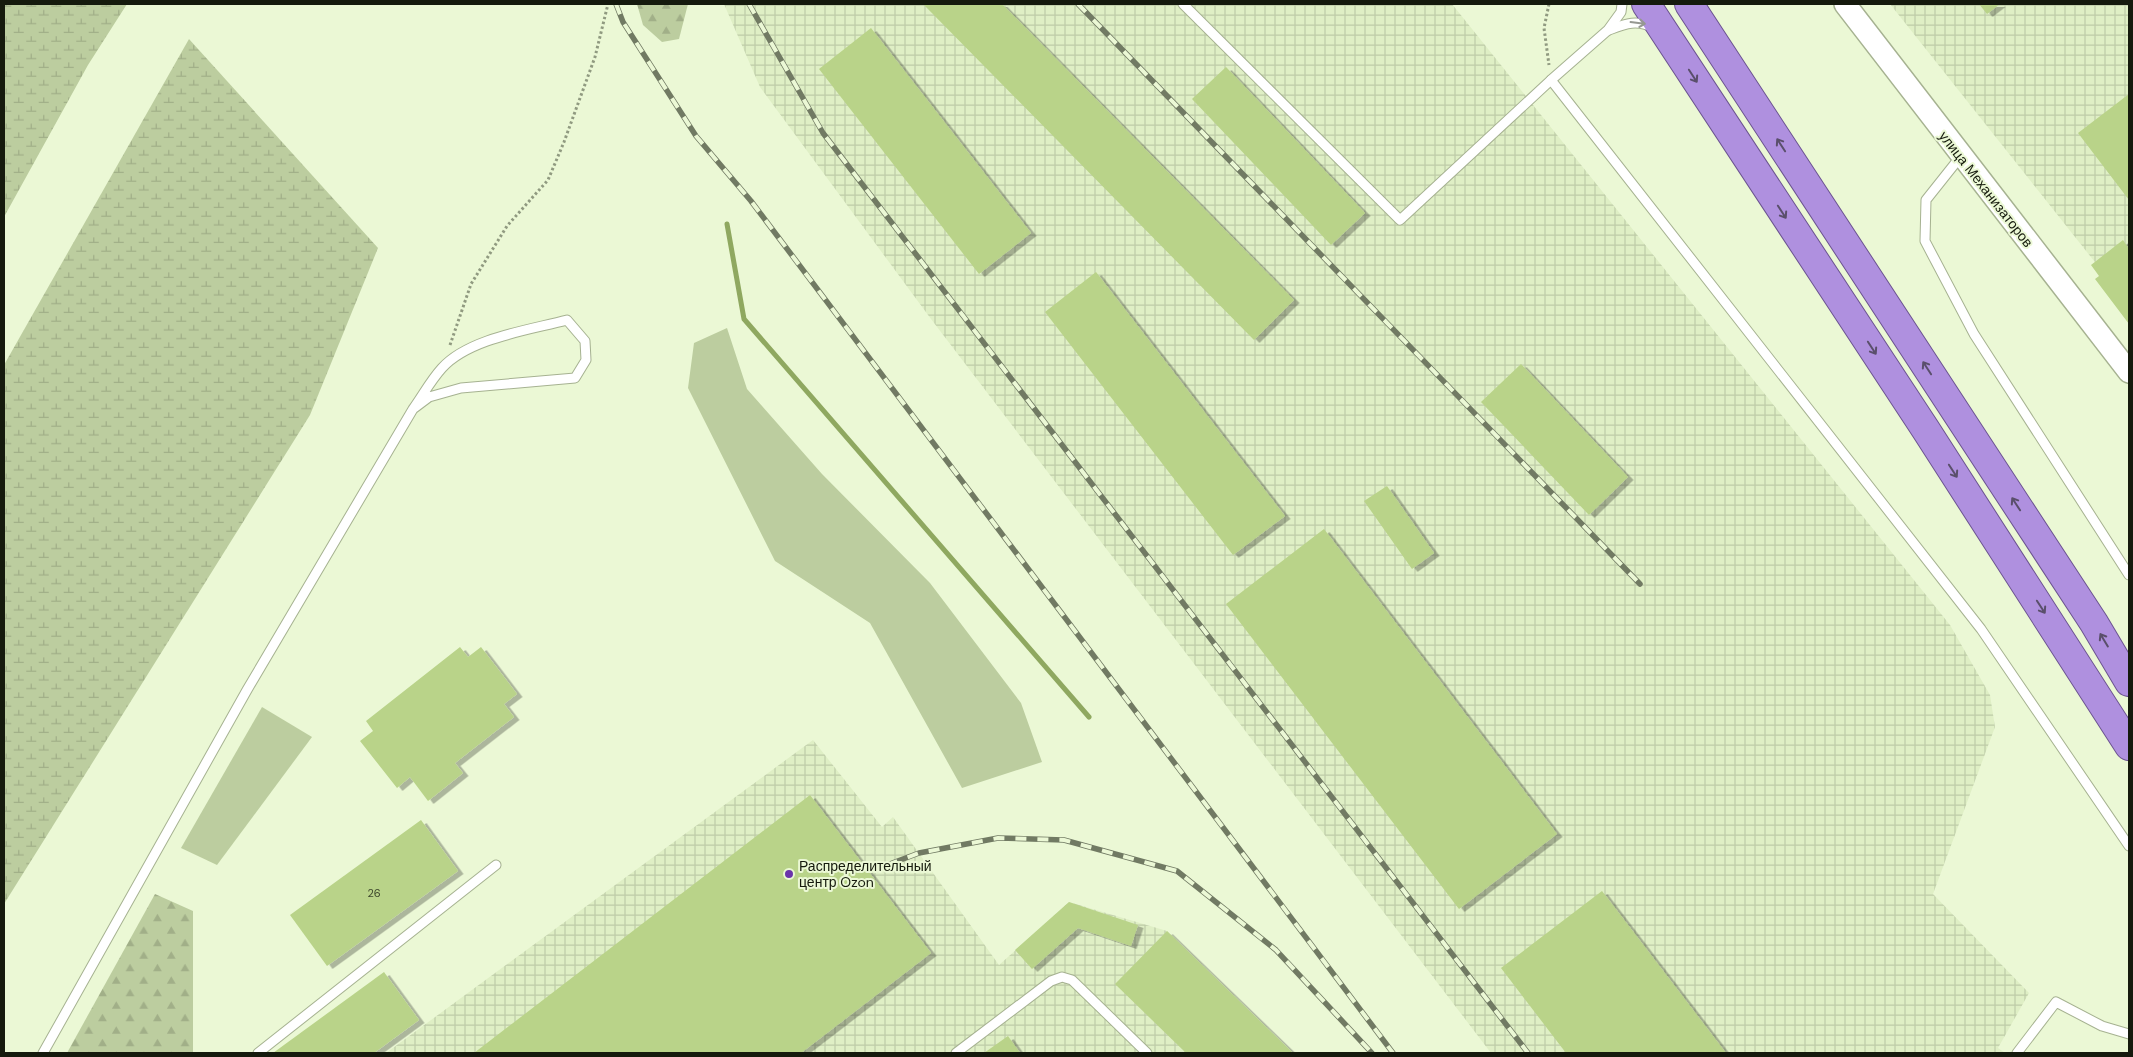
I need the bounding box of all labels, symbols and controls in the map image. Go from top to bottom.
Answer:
one-way arrow [1630,18,1646,28]
one-way arrow [1688,69,1698,83]
street label: улица Механизаторов [1935,127,2037,251]
one-way arrow [1776,139,1786,153]
one-way arrow [1777,205,1788,219]
one-way arrow [1867,340,1877,354]
one-way arrow [1921,361,1931,375]
one-way arrow [1948,464,1958,478]
one-way arrow [2010,497,2020,511]
one-way arrow [2036,600,2046,614]
one-way arrow [2098,633,2108,647]
place label: Распределительный центр Ozon [799,857,932,891]
marker: Распределительный центр Ozon [783,868,795,880]
house number: 26 [367,886,381,900]

